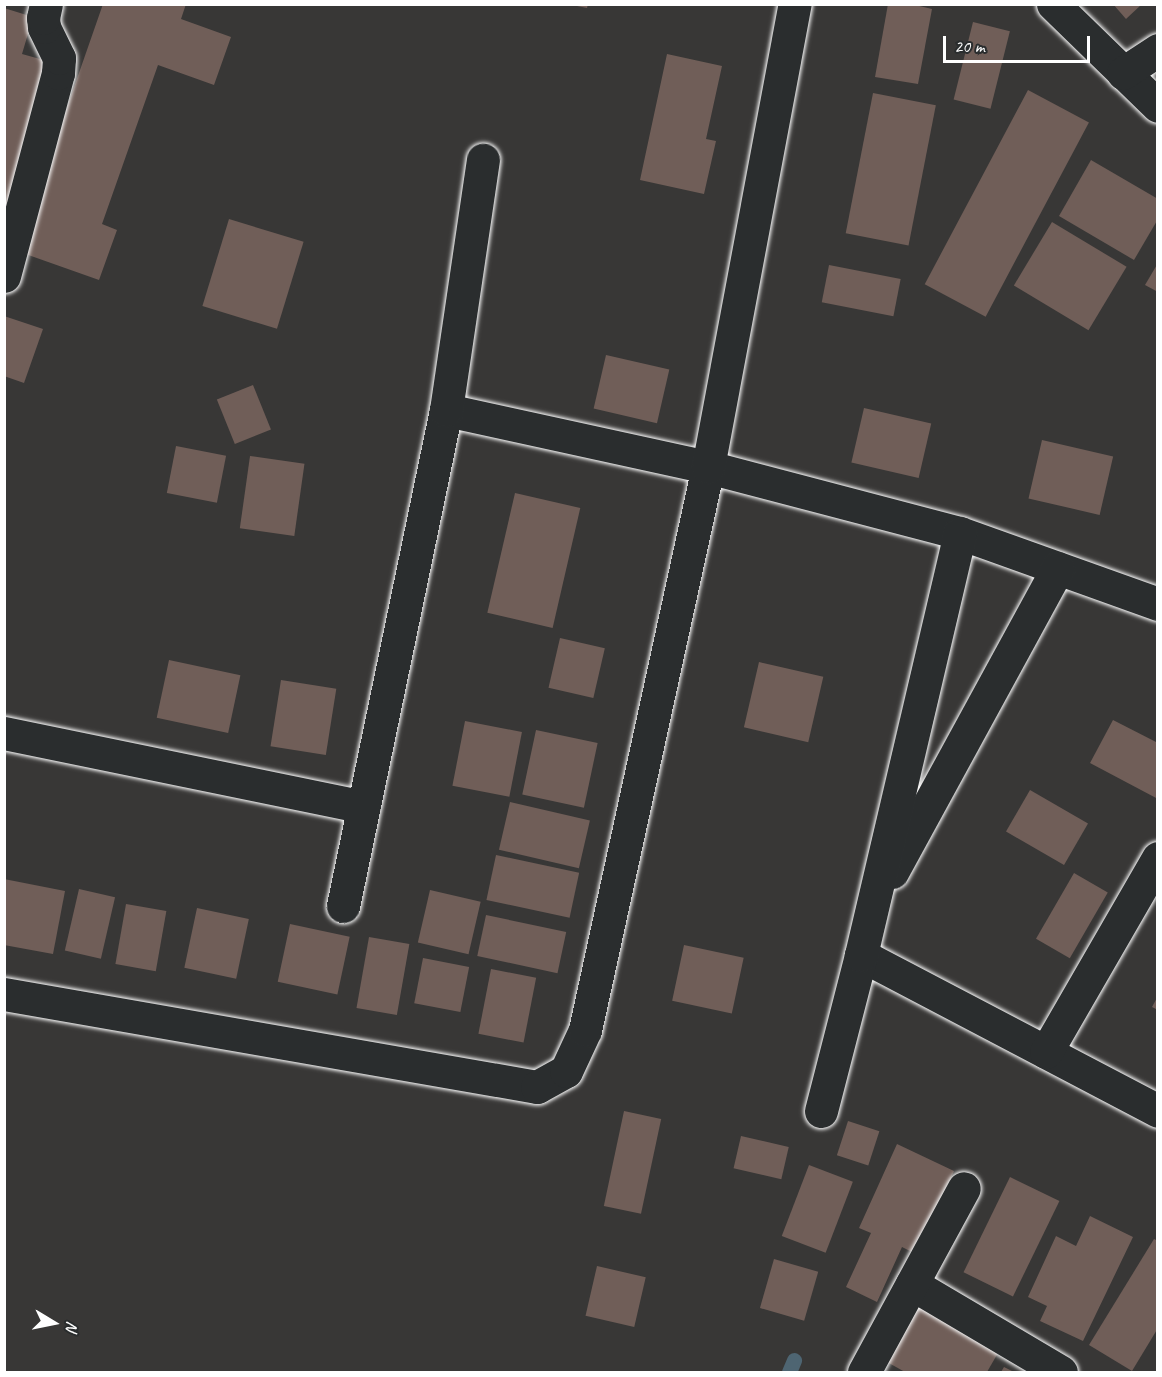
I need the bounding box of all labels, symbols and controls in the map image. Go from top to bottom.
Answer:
scale bar [946,24,1093,62]
text: 20 m [954,35,985,57]
north arrow [24,1293,84,1353]
text: N [61,1320,82,1333]

